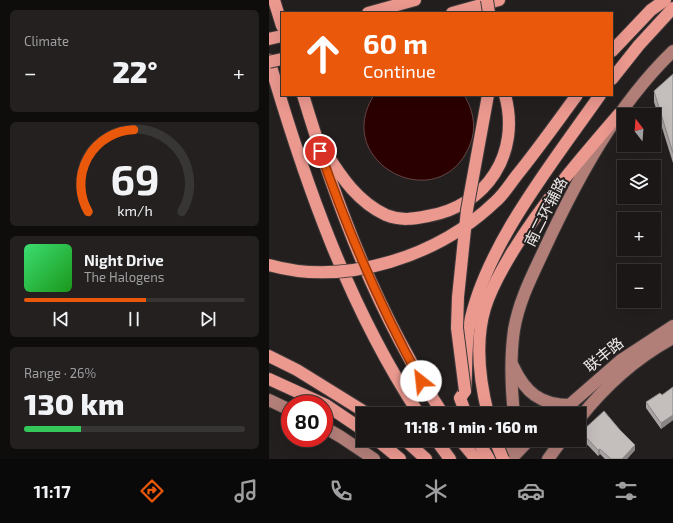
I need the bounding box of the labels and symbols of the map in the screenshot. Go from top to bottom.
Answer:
north arrow [617,108,661,152]
pin [303,134,337,168]
street label: 南二环辅路 [520,174,570,249]
street label: 联丰路 [580,333,627,375]
position arrow [400,360,442,402]
speed limit sign: 80 [281,395,333,447]

